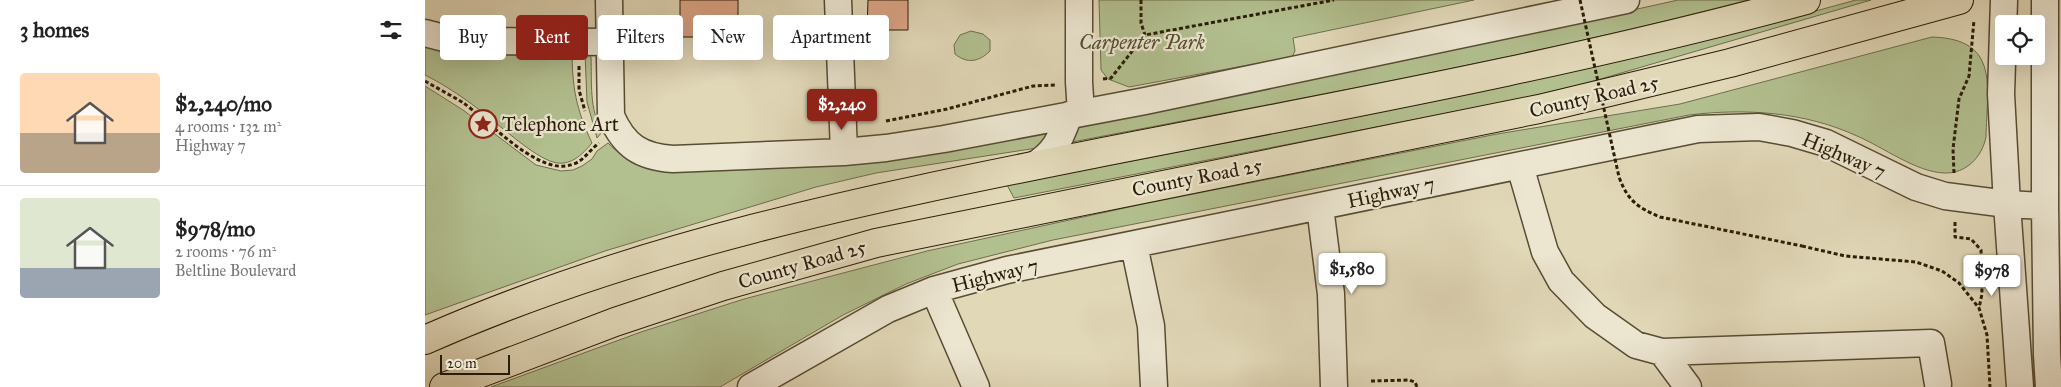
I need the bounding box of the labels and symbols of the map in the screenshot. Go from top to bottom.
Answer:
park label: Carpenter Park [1079,30,1205,55]
street label: County Road 25 [1527,69,1661,123]
pin: $2,240 [801,88,883,131]
place icon: Telephone Art [468,109,498,139]
place label: Telephone Art [502,112,619,136]
street label: Highway 7 [1798,127,1889,184]
street label: County Road 25 [1130,153,1264,201]
street label: Highway 7 [1345,171,1437,214]
street label: County Road 25 [735,234,869,294]
pin: $1,580 [1311,252,1393,295]
street label: Highway 7 [949,253,1041,298]
pin: $978 [1962,254,2022,297]
scale bar [440,352,510,375]

